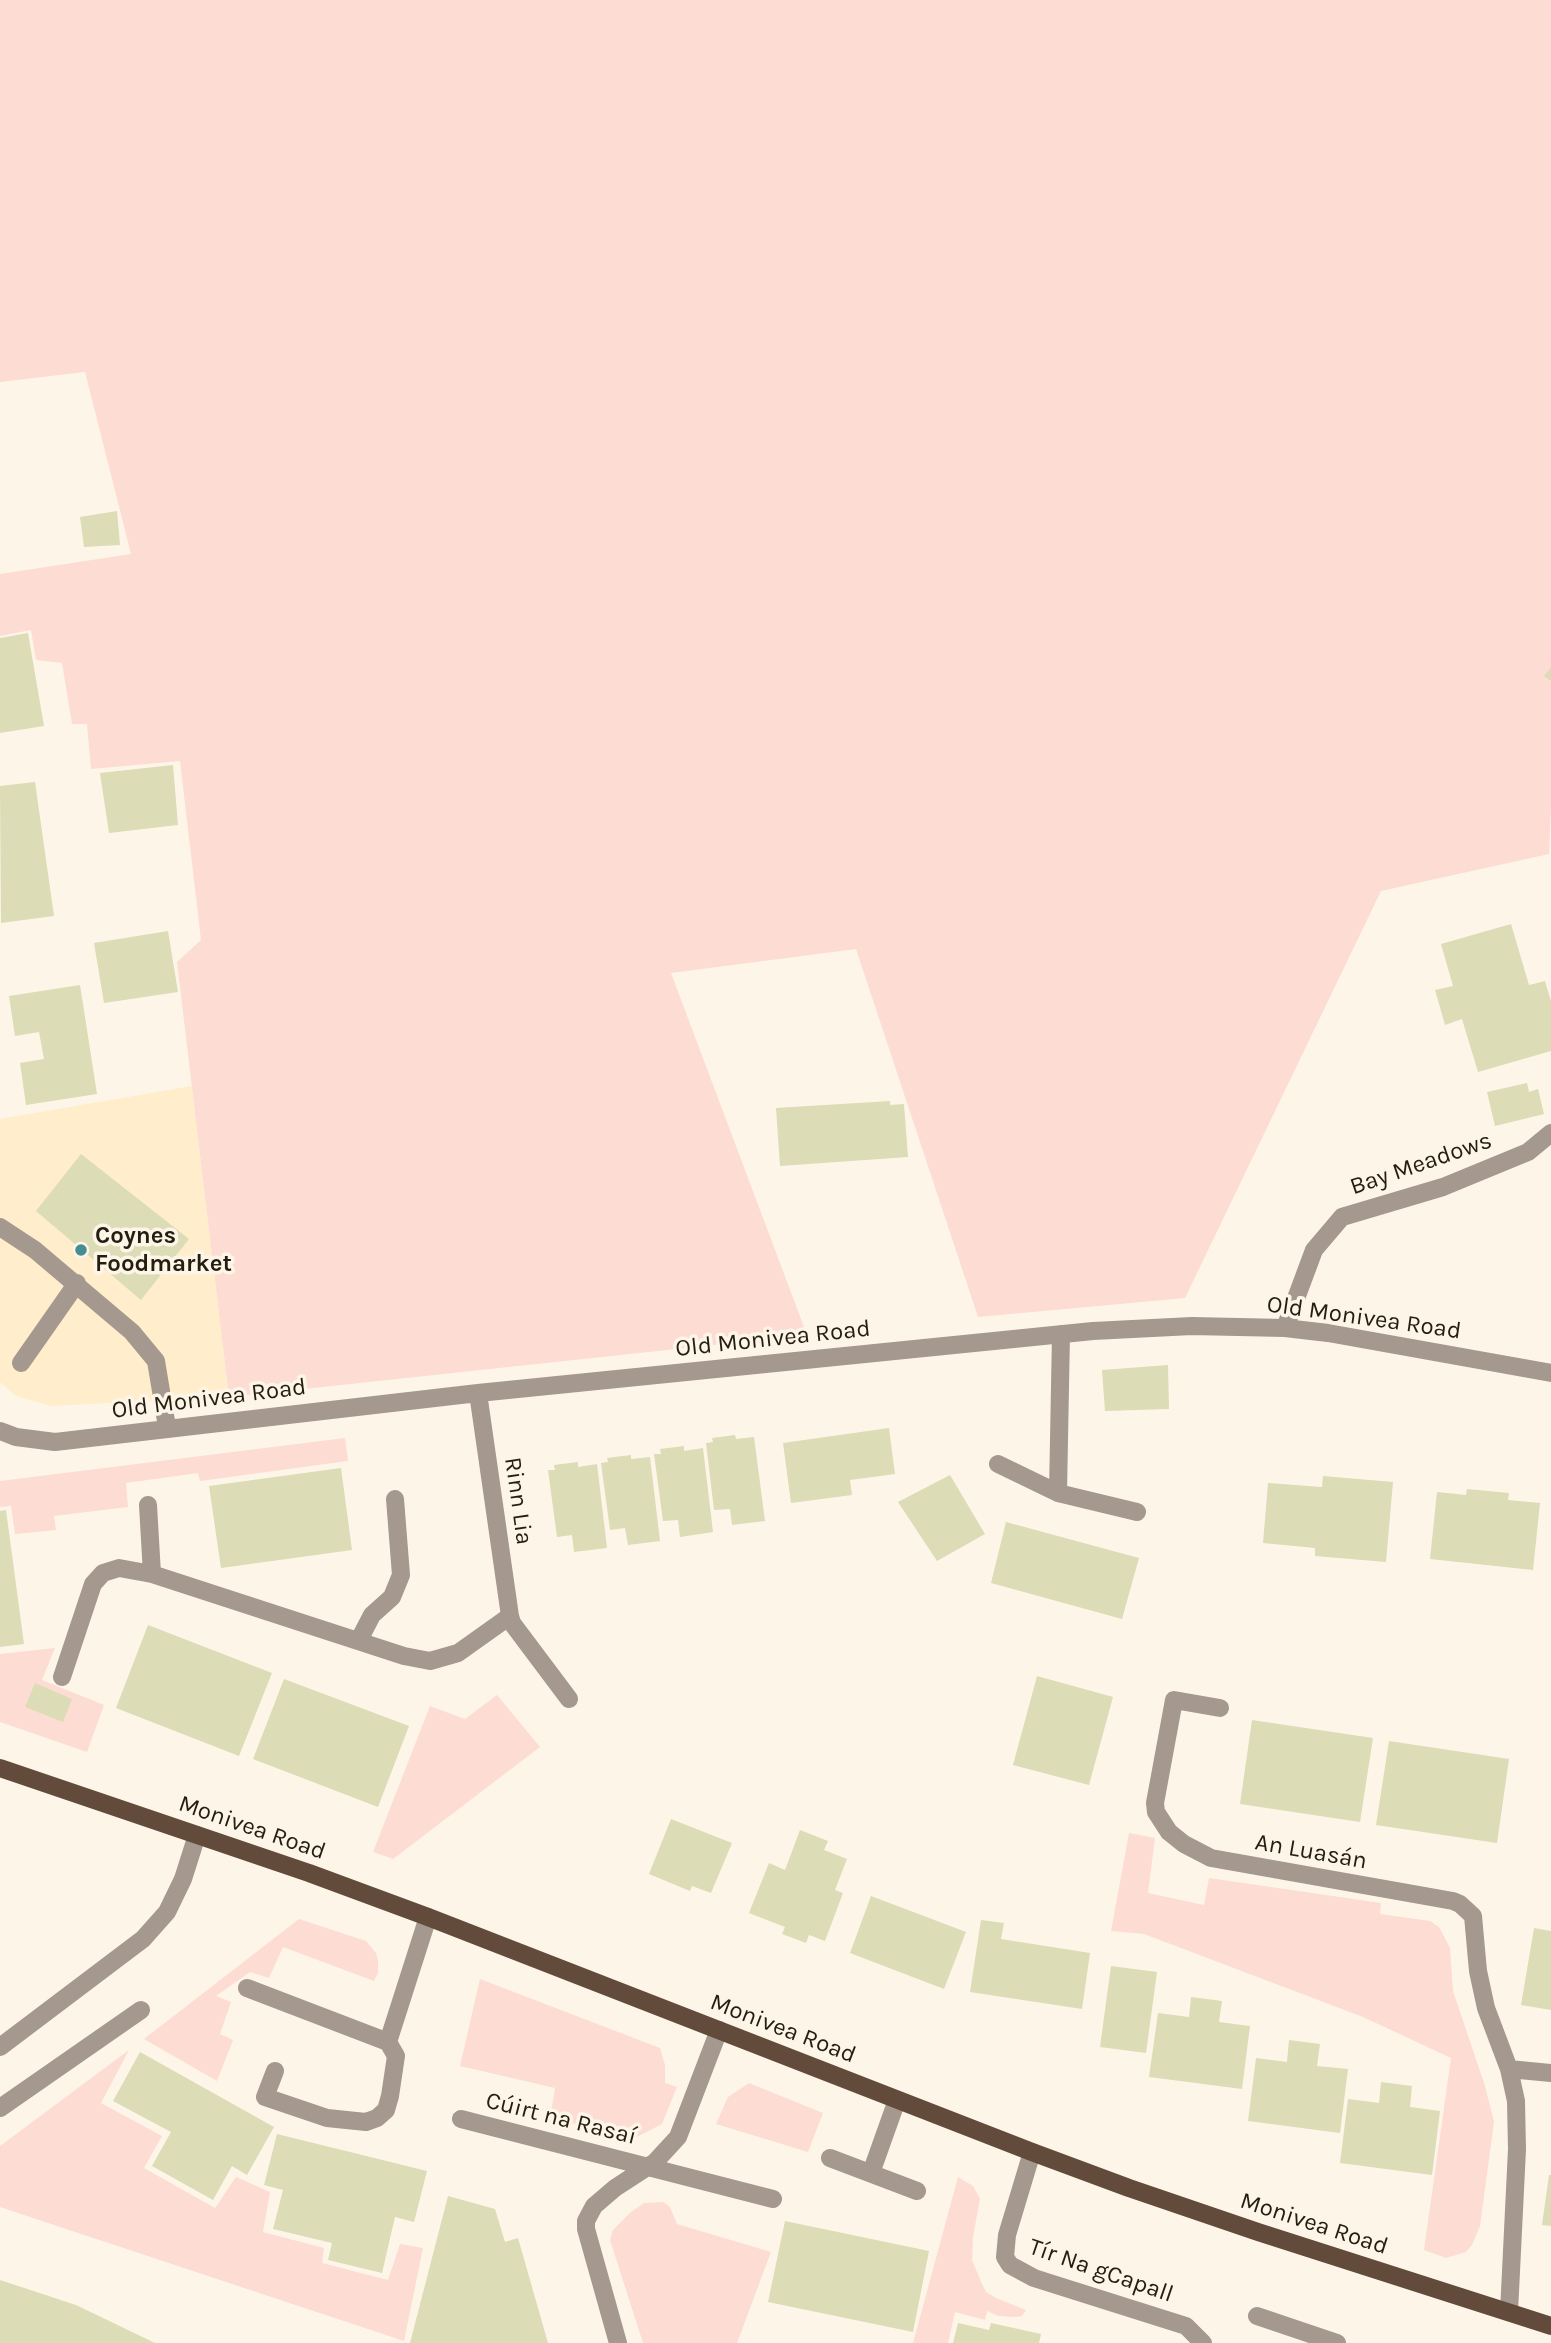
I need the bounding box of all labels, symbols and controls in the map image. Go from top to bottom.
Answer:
street label: Bay Meadows [1346,1126,1496,1202]
place label: Coynes Foodmarket [95,1222,232,1278]
marker: Coynes Foodmarket [73,1242,89,1258]
street label: Old Monivea Road [1265,1290,1463,1346]
street label: Old Monivea Road [674,1314,872,1364]
street label: Old Monivea Road [110,1373,308,1425]
street label: Rinn Lia [498,1455,538,1547]
street label: Monivea Road [175,1789,329,1867]
street label: An Luasán [1253,1828,1369,1876]
street label: Monivea Road [706,1988,860,2070]
street label: Cúirt na Rasaí [483,2086,639,2152]
street label: Monivea Road [1236,2187,1392,2261]
street label: Tír Na gCapall [1025,2233,1177,2309]

